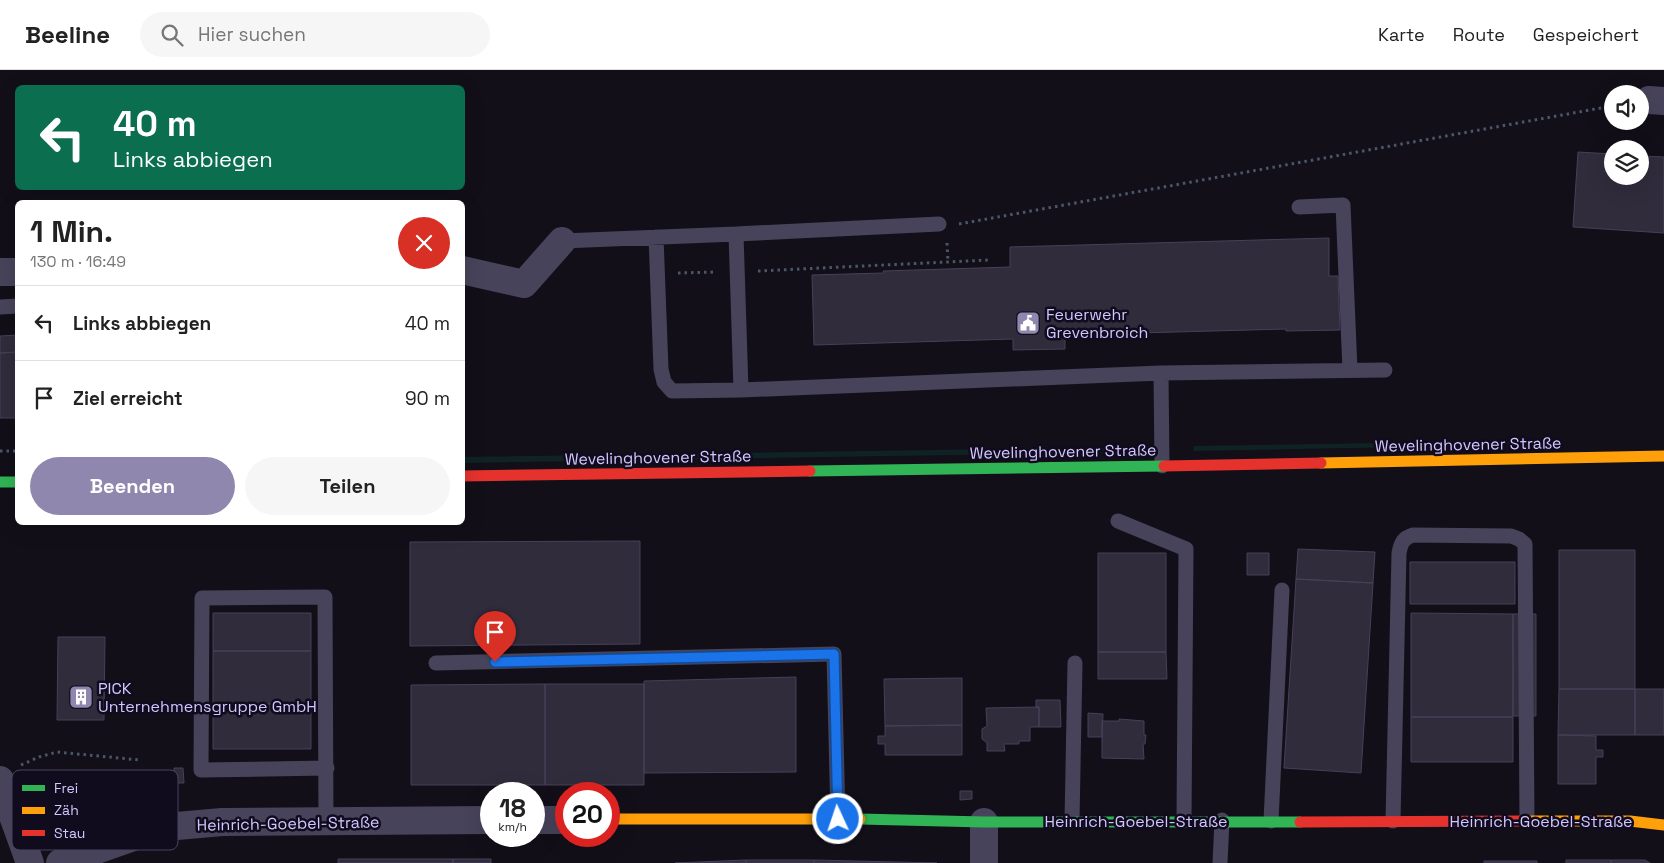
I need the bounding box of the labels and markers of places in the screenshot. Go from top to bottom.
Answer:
place label: Feuerwehr Grevenbroich [1046,304,1148,343]
public building icon: Feuerwehr Grevenbroich [1015,310,1041,336]
pin [474,611,516,662]
place label: PICK Unternehmensgruppe GmbH [98,678,317,717]
building icon: PICK Unternehmensgruppe GmbH [68,684,94,710]

